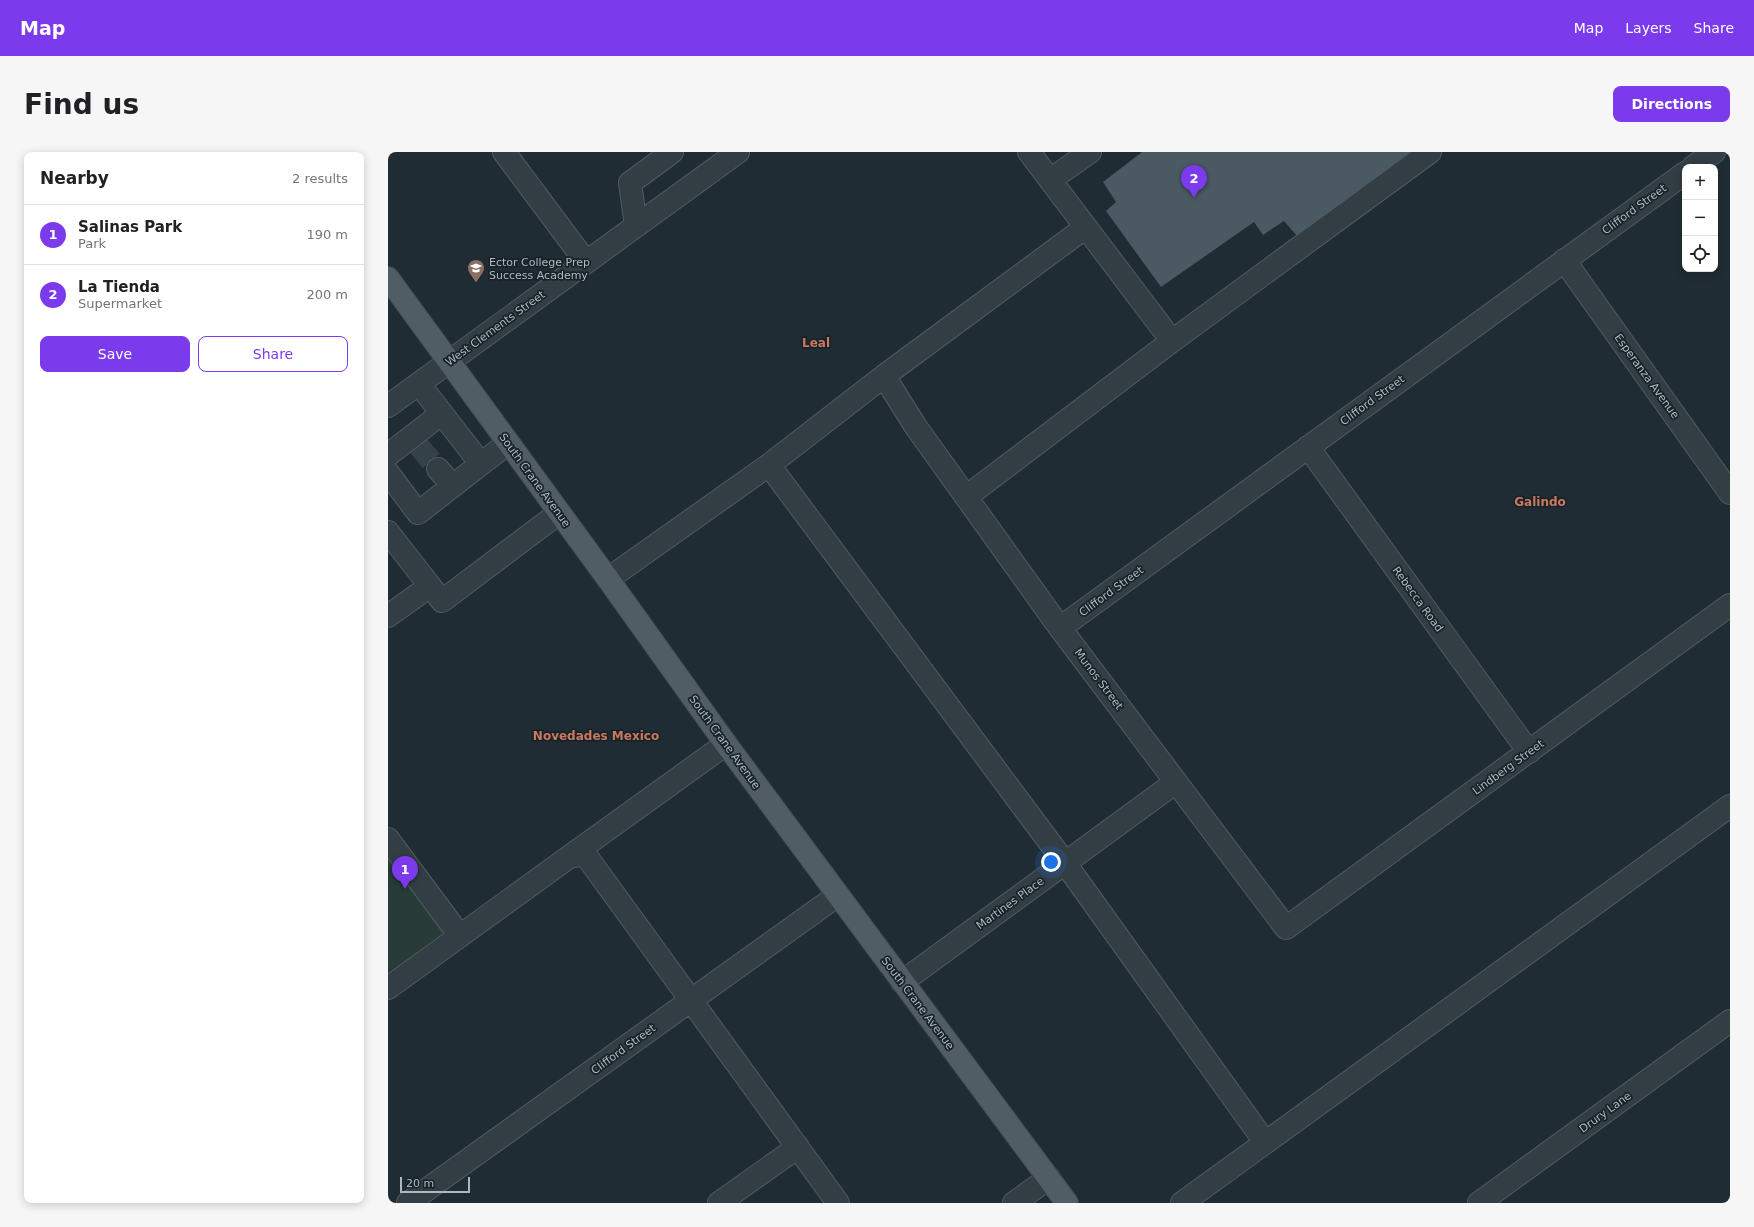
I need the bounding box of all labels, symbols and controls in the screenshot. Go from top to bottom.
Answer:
text: Map [20,17,65,39]
text: Map [1574,20,1603,36]
text: Layers [1625,20,1672,36]
text: Share [1694,20,1734,36]
button: Directions [1613,86,1730,122]
text: Find us [24,88,139,121]
map controls [1682,164,1718,272]
button: + [1682,164,1718,200]
pin: 2 [1181,165,1207,198]
text: Nearby [40,168,109,188]
text: 2 results [292,171,348,186]
street label: Clifford Street [1600,181,1670,237]
button: − [1682,200,1718,236]
text: Salinas Park [78,218,182,236]
text: 1 [48,227,58,242]
text: 190 m [306,227,348,242]
text: Park [78,236,106,251]
button: locate [1682,236,1718,272]
place label: Ector College Prep Success Academy [489,256,590,282]
school or university icon: Ector College Prep Success Academy [466,258,486,283]
text: La Tienda [78,278,160,296]
text: 2 [48,287,58,302]
text: 200 m [306,287,348,302]
street label: West Clements Street [443,288,548,369]
text: Supermarket [78,296,162,311]
street label: Esperanza Avenue [1611,331,1682,421]
button: Save [40,336,190,372]
button: Share [198,336,348,372]
district label: Leal [802,336,830,350]
street label: Clifford Street [1338,372,1408,428]
street label: South Crane Avenue [496,431,573,530]
district label: Galindo [1514,495,1566,509]
street label: Clifford Street [1077,563,1147,619]
street label: Rebecca Road [1390,564,1446,635]
street label: Munos Street [1071,646,1126,713]
street label: South Crane Avenue [686,693,763,792]
district label: Novedades Mexico [533,729,659,743]
street label: Lindberg Street [1470,737,1547,798]
your location [1041,852,1061,872]
pin: 1 [392,856,418,889]
street label: Martines Place [974,874,1047,932]
street label: South Crane Avenue [879,954,957,1052]
street label: Clifford Street [589,1021,659,1077]
street label: Drury Lane [1577,1089,1634,1136]
scale bar [400,1175,470,1194]
text: 20 m [406,1177,434,1190]

